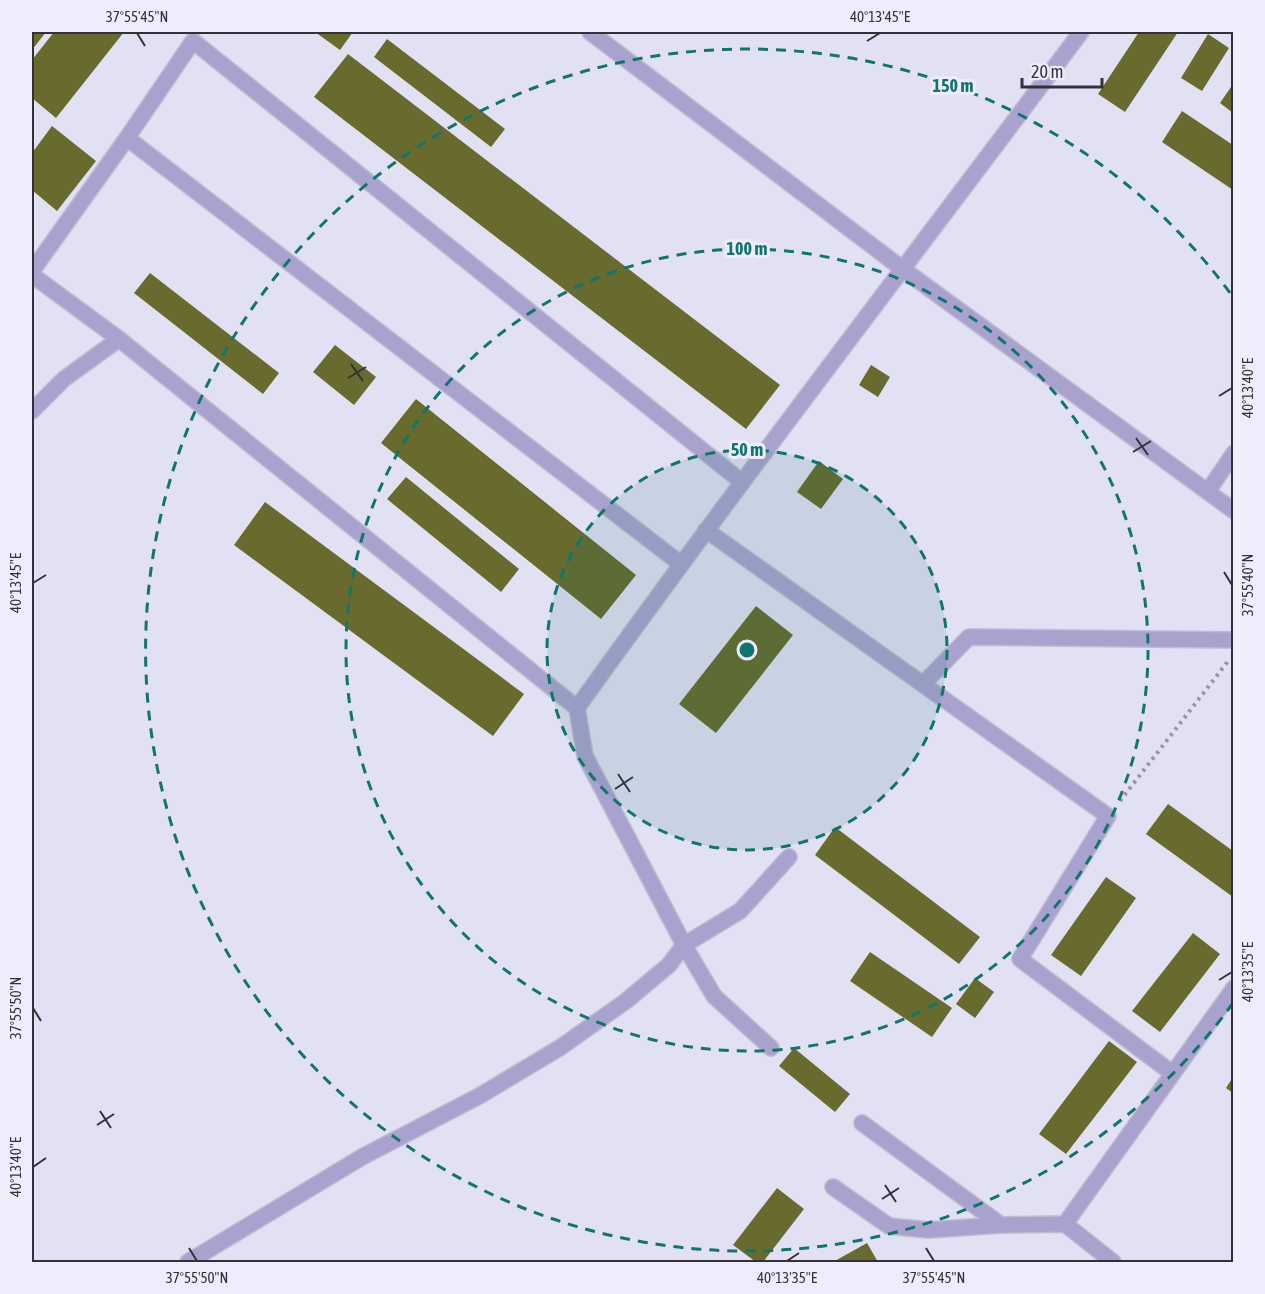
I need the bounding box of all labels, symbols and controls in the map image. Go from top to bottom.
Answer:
text: 37°55'45"N [106,8,168,25]
text: 40°13'45"E [850,8,911,25]
scale bar [1022,51,1102,89]
text: 20 m [1031,61,1063,82]
text: 150 m [933,75,973,96]
text: 100 m [727,238,767,259]
text: 40°13'40"E [1239,357,1256,418]
text: 50 m [731,439,763,460]
text: 40°13'45"E [7,552,24,613]
text: 37°55'40"N [1239,554,1256,616]
centre of rings [737,640,757,660]
text: 40°13'35"E [1239,941,1256,1002]
text: 37°55'50"N [7,977,24,1039]
text: 40°13'40"E [7,1136,24,1197]
text: 37°55'50"N [166,1269,228,1286]
text: 40°13'35"E [757,1269,818,1286]
text: 37°55'45"N [903,1269,965,1286]

